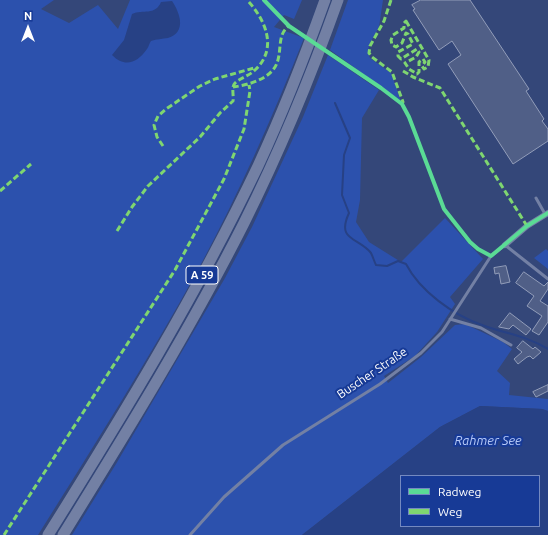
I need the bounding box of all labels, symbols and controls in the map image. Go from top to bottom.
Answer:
north arrow [8,8,48,48]
text: N [24,10,32,22]
road number: A 59 [186,266,218,284]
street label: Buscher Straße [334,344,410,402]
water label: Rahmer See [454,433,522,449]
legend [400,475,540,527]
text: Radweg [438,485,481,498]
text: Weg [438,505,462,518]

